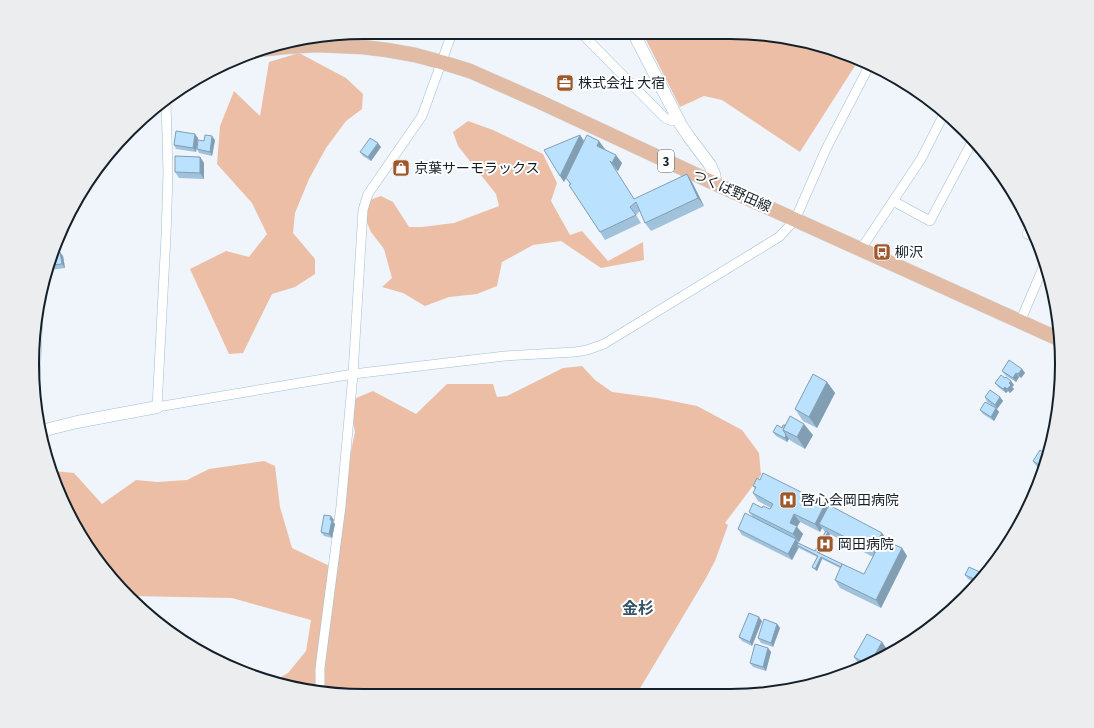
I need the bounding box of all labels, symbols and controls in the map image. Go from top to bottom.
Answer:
office icon: 株式会社 大宿 [555,73,575,93]
place label: 株式会社 大宿 [578,75,665,92]
road number: 3 [658,150,674,172]
shop icon: 京葉サーモラックス [391,158,411,178]
place label: 京葉サーモラックス [414,160,540,177]
street label: つくば野田線 [690,166,774,216]
bus stop icon: 柳沢 [872,242,892,262]
place label: 柳沢 [895,244,923,261]
hospital icon: 啓心会岡田病院 [778,490,798,510]
place label: 啓心会岡田病院 [801,492,899,509]
hospital icon: 岡田病院 [815,534,835,554]
place label: 岡田病院 [838,536,894,553]
district label: 金杉 [622,599,654,618]

